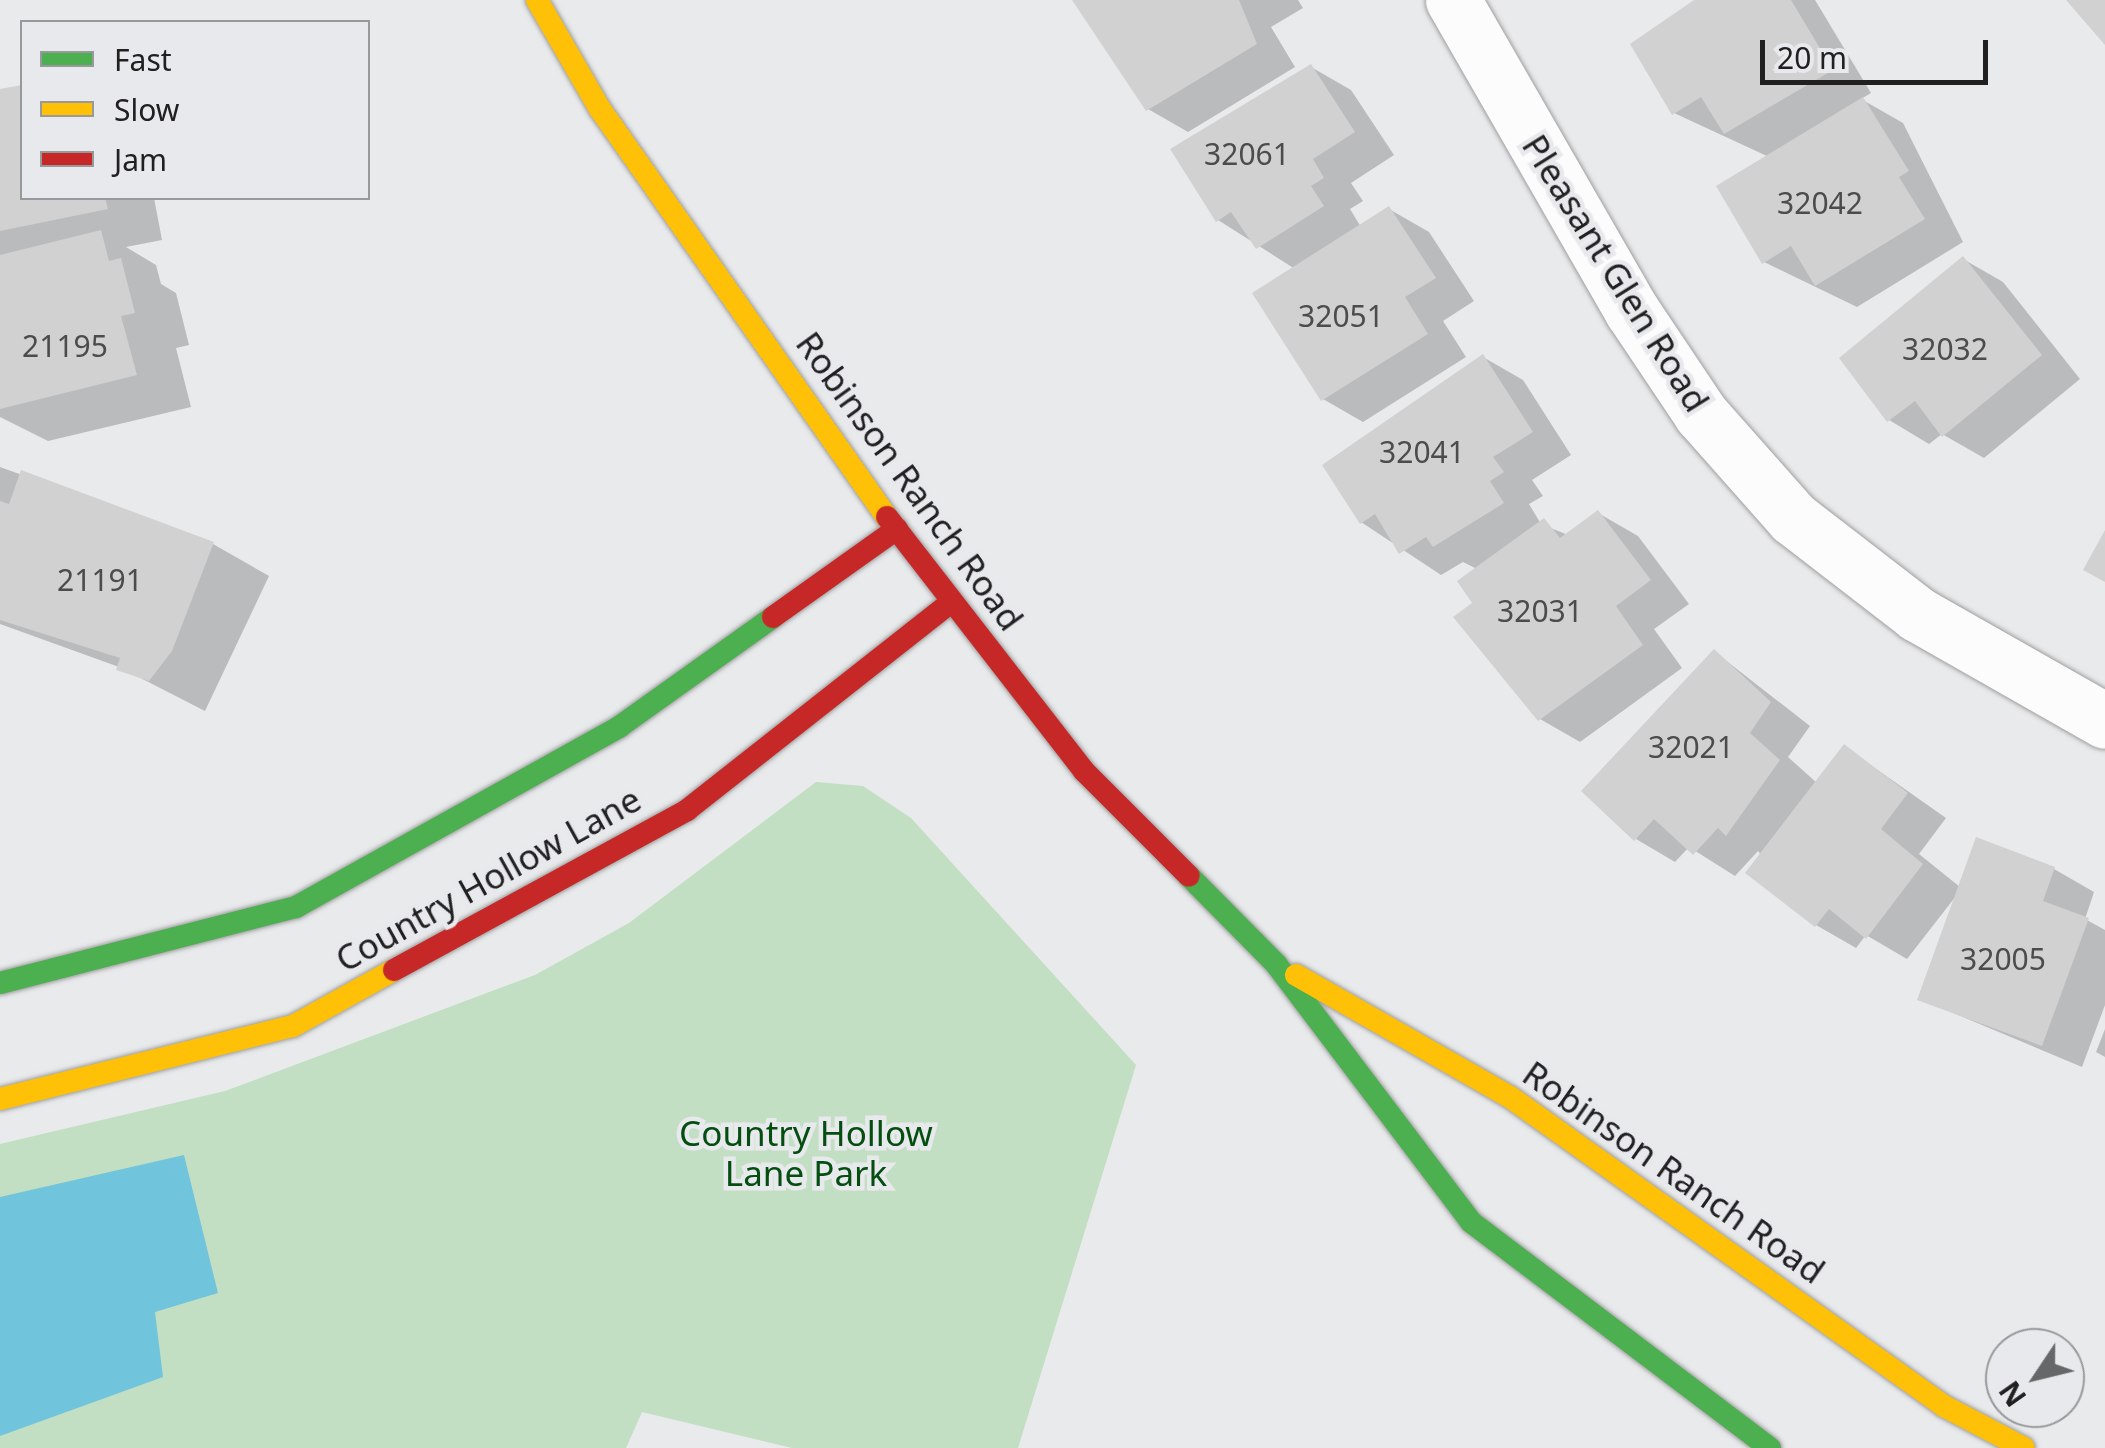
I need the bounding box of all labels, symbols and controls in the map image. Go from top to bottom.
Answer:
legend [20,20,370,200]
scale bar [1765,20,1992,82]
text: 20 m [1777,37,1847,78]
text: Fast [114,39,172,80]
text: Slow [114,89,179,130]
street label: Pleasant Glen Road [1514,127,1718,419]
house number: 32061 [1204,136,1290,172]
text: Jam [114,139,167,180]
house number: 32042 [1777,185,1863,221]
house number: 32051 [1298,298,1384,334]
street label: Robinson Ranch Road [788,324,1032,638]
house number: 21195 [22,328,108,364]
house number: 32032 [1902,331,1988,367]
house number: 32041 [1379,434,1465,470]
house number: 21191 [57,562,143,598]
house number: 32031 [1497,593,1583,629]
house number: 32021 [1648,729,1734,765]
street label: Country Hollow Lane [328,778,648,980]
house number: 32005 [1960,941,2046,977]
street label: Robinson Ranch Road [1515,1052,1833,1292]
park label: Country Hollow Lane Park [679,1112,933,1194]
north arrow [1985,1328,2085,1428]
text: N [1990,1374,2034,1414]

